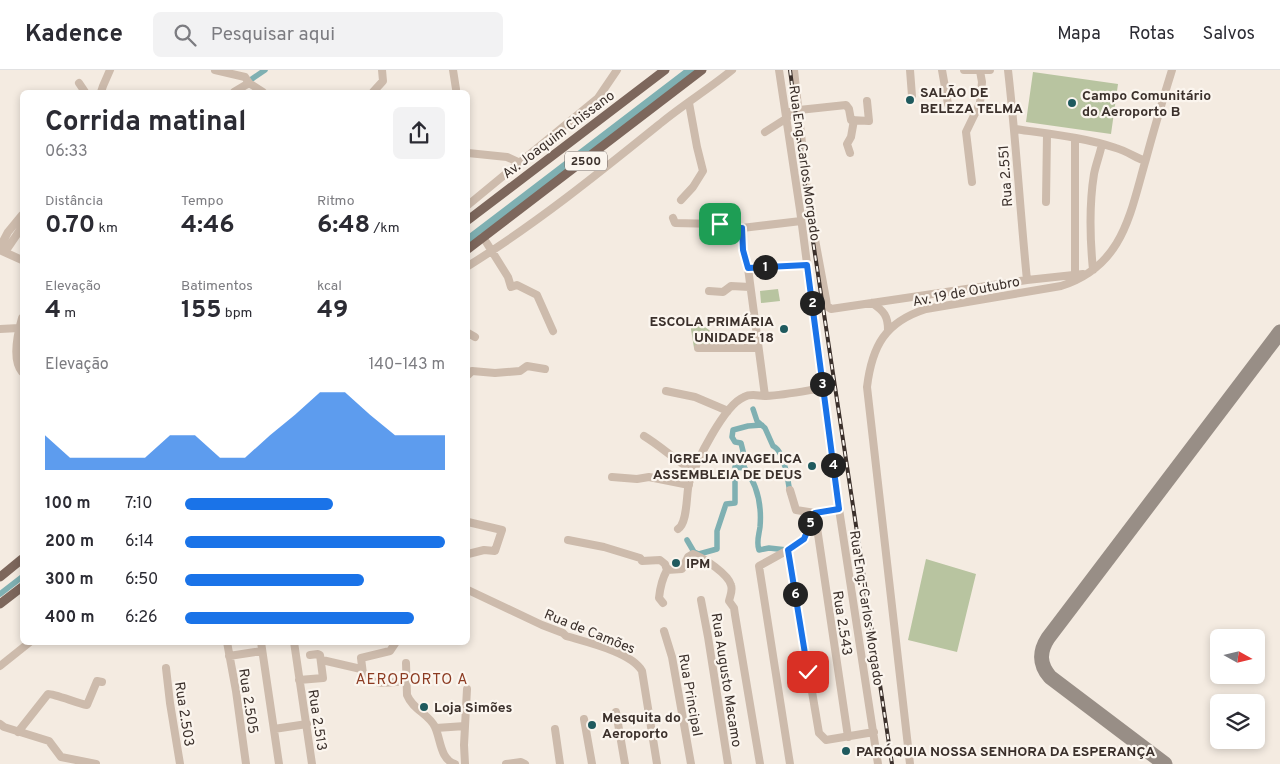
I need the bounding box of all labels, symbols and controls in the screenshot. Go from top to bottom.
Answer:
search box [153,12,503,57]
text: Kadence [25,20,123,50]
icon: search [171,21,199,49]
text: Pesquisar aqui [211,23,335,47]
text: Mapa [1057,23,1101,46]
text: Rotas [1129,23,1175,46]
text: Salvos [1203,23,1255,46]
street label: Rua Eng. Carlos Morgado [784,84,823,242]
place label: SALÃO DE BELEZA TELMA [920,84,1023,118]
street label: Av. Joaquim Chissano [499,87,619,183]
place label: Campo Comunitário do Aeroporto B [1082,88,1211,121]
marker: SALÃO DE BELEZA TELMA [904,94,916,106]
marker: Campo Comunitário do Aeroporto B [1066,97,1078,109]
text: Corrida matinal [45,105,246,141]
button: share [393,107,445,159]
text: 06:33 [45,142,88,162]
street label: Rua 2.551 [996,144,1017,207]
road number: 2500 [565,152,607,170]
text: Distância [45,193,103,210]
text: Tempo [181,193,224,210]
text: Ritmo [317,193,354,210]
pin [699,203,741,245]
text: 0.70 [45,210,95,242]
text: 4:46 [181,210,235,242]
text: 6:48 [317,210,370,242]
icon: arrive [706,210,734,238]
text: km [95,220,118,237]
text: /km [370,220,400,237]
pin: 1 [752,254,778,280]
text: 1 [763,259,768,276]
street label: Av. 19 de Outubro [911,274,1021,311]
text: Elevação [45,278,101,295]
text: Batimentos [181,278,253,295]
text: kcal [317,278,342,295]
pin: 2 [800,290,824,316]
text: 4 [45,295,61,327]
text: 155 [181,295,222,327]
text: 49 [317,295,348,327]
text: 2 [808,295,817,312]
text: m [61,305,76,322]
text: bpm [222,305,252,322]
place label: ESCOLA PRIMÁRIA UNIDADE 18 [649,313,774,347]
marker: ESCOLA PRIMÁRIA UNIDADE 18 [778,323,790,335]
text: Elevação [45,355,109,375]
text: 140–143 m [368,355,445,375]
pin: 3 [810,372,834,396]
text: 3 [818,376,827,393]
place label: IGREJA INVAGELICA ASSEMBLEIA DE DEUS [653,451,802,484]
pin: 4 [820,452,846,478]
text: 4 [829,457,838,474]
marker: IGREJA INVAGELICA ASSEMBLEIA DE DEUS [806,460,818,472]
text: 100 m [45,494,91,514]
text: 7:10 [125,494,153,514]
pin: 5 [798,510,822,536]
text: 5 [806,515,815,532]
street label: Rua Eng. Carlos Morgado [845,529,886,687]
text: 200 m [45,532,94,552]
text: 6:14 [125,532,154,552]
place label: IPM [686,556,710,573]
marker: IPM [670,557,682,569]
text: 300 m [45,570,93,590]
text: 6:50 [125,570,158,590]
pin: 6 [782,582,808,606]
text: 6 [791,586,800,603]
street label: Rua 2.543 [828,590,855,657]
street label: Rua de Camões [541,606,637,658]
text: 400 m [45,608,94,628]
text: 6:26 [125,608,158,628]
street label: Rua Augusto Macamo [707,612,745,749]
north arrow [1210,629,1265,684]
map controls [1210,629,1265,749]
pin [787,651,829,693]
street label: Rua Principal [674,653,705,738]
icon: check [794,658,822,686]
street label: Rua 2.505 [234,667,261,735]
district label: AEROPORTO A [356,671,468,690]
street label: Rua 2.503 [170,681,197,748]
street label: Rua 2.513 [303,688,330,752]
button: layers [1210,694,1265,749]
place label: Loja Simões [434,700,513,717]
marker: Loja Simões [418,701,430,713]
place label: Mesquita do Aeroporto [602,710,681,743]
marker: Mesquita do Aeroporto [586,719,598,731]
place label: PARÓQUIA NOSSA SENHORA DA ESPERANÇA [856,743,1155,761]
marker: PARÓQUIA NOSSA SENHORA DA ESPERANÇA [840,745,852,757]

